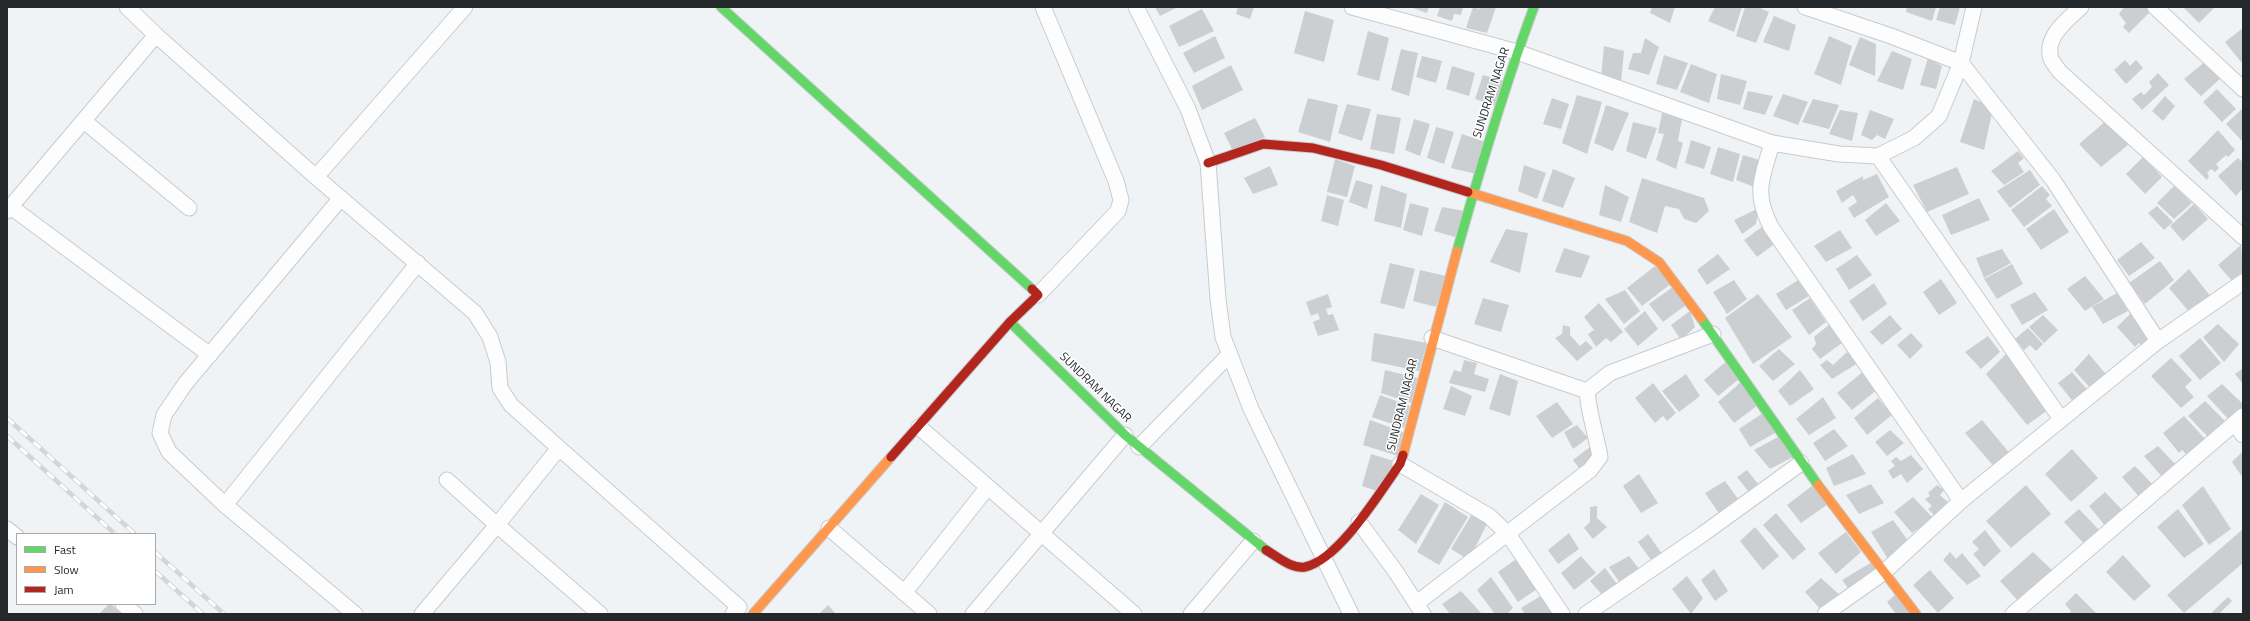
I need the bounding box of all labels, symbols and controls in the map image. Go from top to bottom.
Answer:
street label: SUNDRAM NAGAR [1471,46,1513,140]
street label: SUNDRAM NAGAR [1056,350,1134,426]
street label: SUNDRAM NAGAR [1385,357,1421,453]
legend [16,533,156,605]
text: Fast [54,540,76,559]
text: Slow [54,560,79,579]
text: Jam [54,580,74,599]

